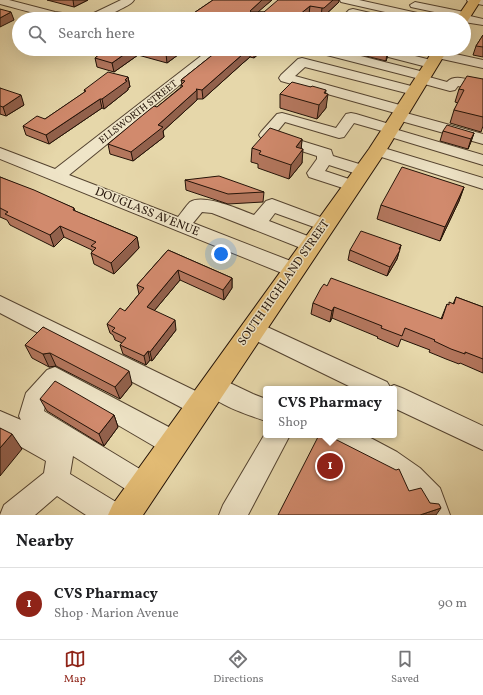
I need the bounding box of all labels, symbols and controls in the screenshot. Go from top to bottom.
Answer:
search box [12,12,471,56]
icon: search [26,23,48,45]
text: Search here [58,24,135,45]
street label: ELLSWORTH STREET [96,77,180,147]
street label: DOUGLASS AVENUE [92,184,202,240]
street label: SOUTH HIGHLAND STREET [234,217,334,349]
your location [211,244,231,264]
popup [263,386,397,438]
text: CVS Pharmacy [278,393,382,414]
text: Shop [278,414,307,432]
pin: 1 [317,451,343,481]
text: Nearby [16,530,74,553]
text: CVS Pharmacy [54,584,158,605]
text: 1 [26,595,32,613]
text: 90 m [438,595,467,613]
text: Shop · Marion Avenue [54,605,179,623]
tab: Map [64,648,86,687]
tab: Directions [213,648,264,687]
tab: Saved [391,648,419,687]

